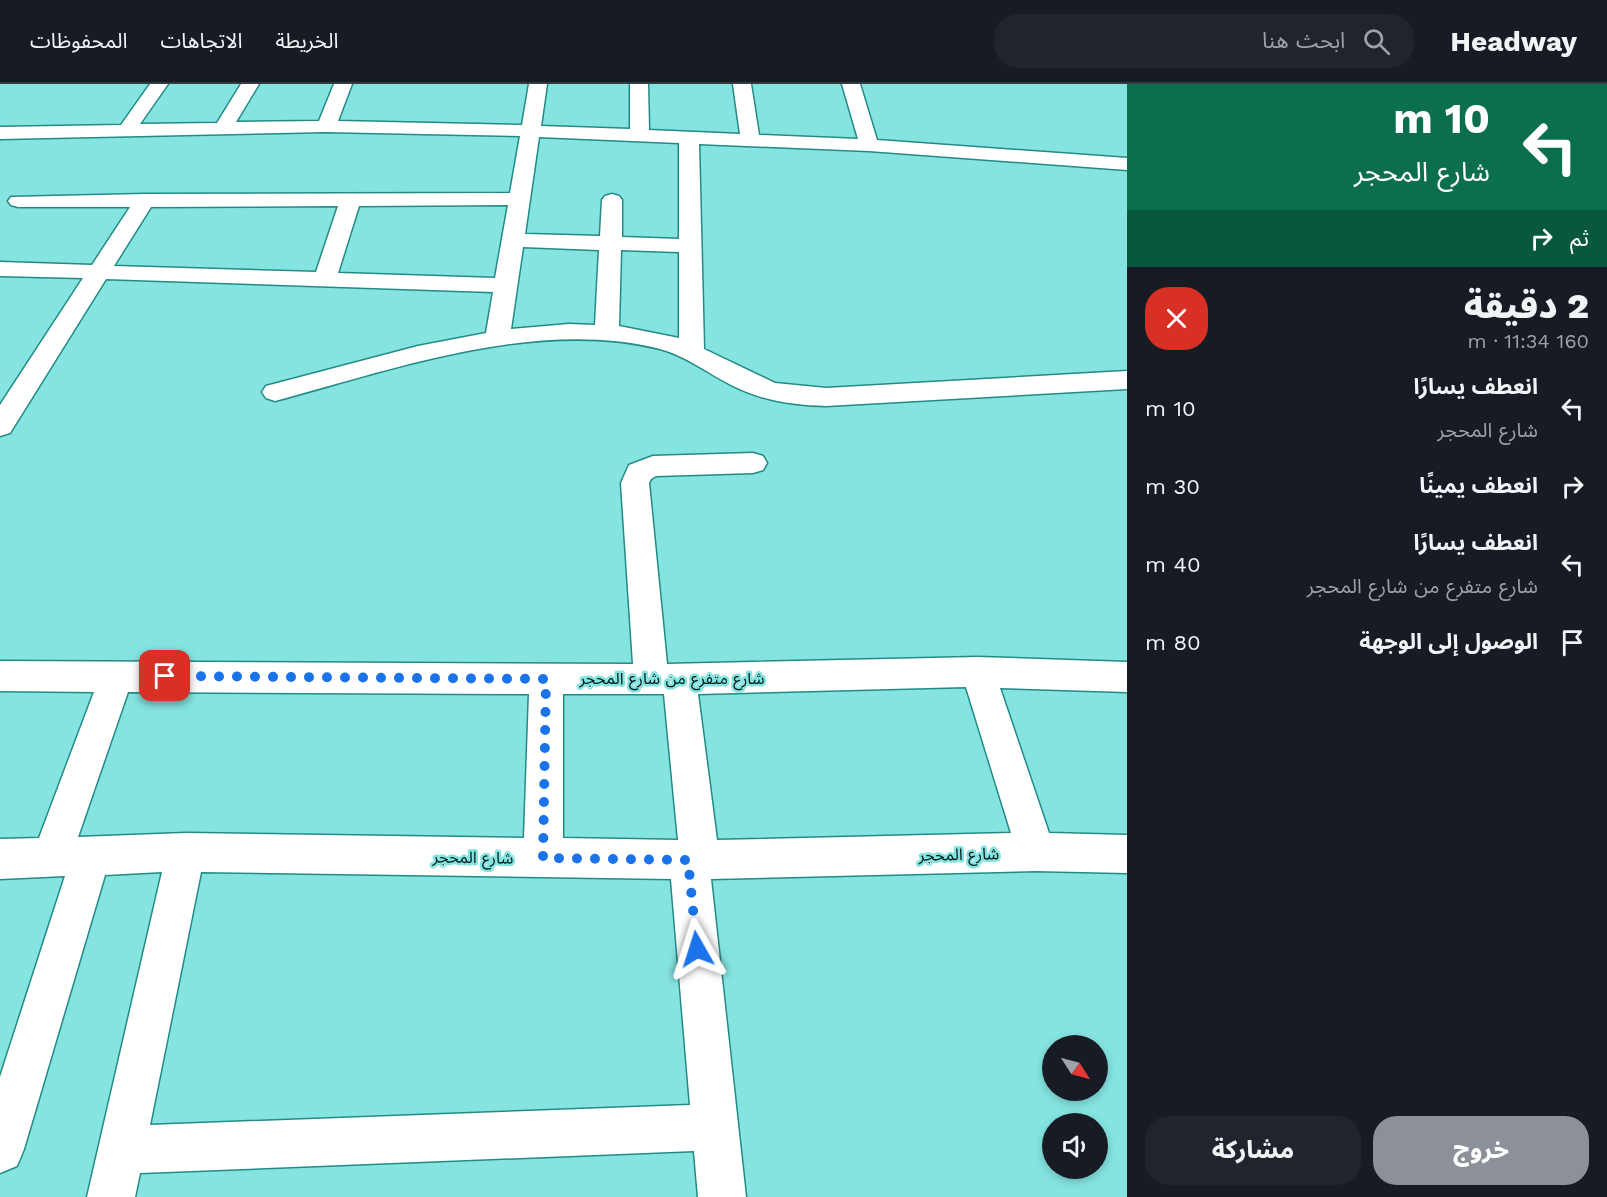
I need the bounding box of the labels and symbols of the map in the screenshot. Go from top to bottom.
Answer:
pin [139,650,190,701]
street label: شارع متفرع من شارع المحجر [579,669,764,691]
street label: شارع المحجر [918,844,1000,868]
street label: شارع المحجر [431,847,513,871]
position arrow [665,917,729,981]
north arrow [1042,1035,1108,1101]

